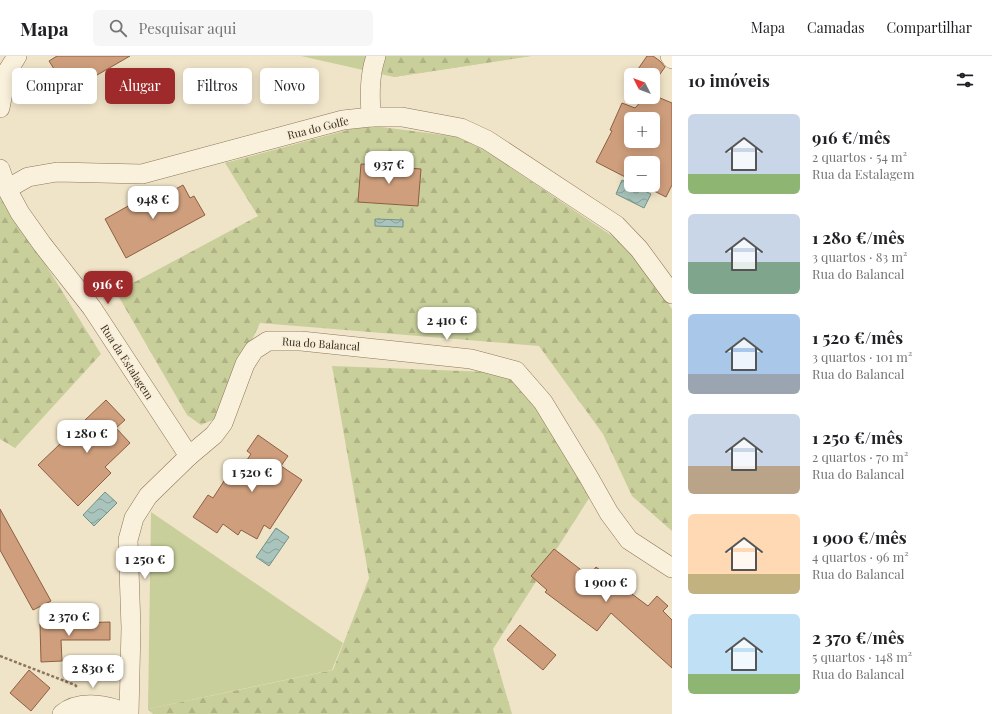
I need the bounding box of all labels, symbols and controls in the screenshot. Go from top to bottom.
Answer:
search box [93,10,373,46]
text: Mapa [20,15,69,41]
icon: search [107,17,129,39]
text: Pesquisar aqui [139,18,236,38]
text: Mapa [751,18,785,37]
text: Camadas [807,18,864,37]
text: Compartilhar [886,18,972,37]
chip: Comprar [12,68,97,104]
chip: Alugar [105,68,175,104]
chip: Filtros [183,68,252,104]
chip: Novo [260,68,319,104]
north arrow [624,68,660,104]
map controls [624,68,660,192]
text: 10 imóveis [688,69,770,91]
icon: filters [954,69,976,91]
button: + [624,112,660,148]
street label: Rua do Golfe [286,113,350,142]
text: 916 €/mês [812,126,890,148]
icon: home [720,130,768,178]
text: 2 quartos · 54 m² [812,148,907,165]
pin: 937 € [361,151,417,185]
text: 937 € [374,155,404,172]
button: − [624,156,660,192]
text: Rua da Estalagem [812,165,915,182]
pin: 948 € [125,186,181,220]
text: 948 € [137,190,169,207]
text: 1 280 €/mês [812,226,905,248]
icon: home [720,230,768,278]
text: 3 quartos · 83 m² [812,248,907,265]
text: Rua do Balancal [812,265,904,282]
pin: 916 € [80,271,136,305]
text: 916 € [93,275,123,292]
pin: 2 410 € [410,307,484,341]
text: 2 410 € [427,311,467,328]
street label: Rua da Estalagem [98,321,157,402]
text: 1 520 €/mês [812,326,903,348]
icon: home [720,330,768,378]
street label: Rua do Balancal [281,333,361,354]
text: 3 quartos · 101 m² [812,348,912,365]
text: Rua do Balancal [812,365,904,382]
pin: 1 280 € [50,420,124,454]
text: 1 280 € [66,424,108,441]
text: 1 250 €/mês [812,426,903,448]
icon: home [720,430,768,478]
text: 2 quartos · 70 m² [812,448,908,465]
pin: 1 520 € [215,459,289,493]
text: 1 520 € [232,463,272,480]
text: Rua do Balancal [812,465,904,482]
text: 1 900 €/mês [812,526,907,548]
icon: home [720,530,768,578]
pin: 1 250 € [108,546,182,580]
text: 4 quartos · 96 m² [812,548,909,565]
text: 1 250 € [125,550,165,567]
text: Rua do Balancal [812,565,904,582]
pin: 1 900 € [569,569,643,603]
text: 1 900 € [584,573,628,590]
pin: 2 370 € [32,603,106,637]
text: 2 370 € [48,607,90,624]
text: 2 370 €/mês [812,626,904,648]
icon: home [720,630,768,678]
text: 5 quartos · 148 m² [812,648,912,665]
pin: 2 830 € [56,655,130,689]
text: 2 830 € [72,659,114,676]
text: Rua do Balancal [812,665,904,682]

